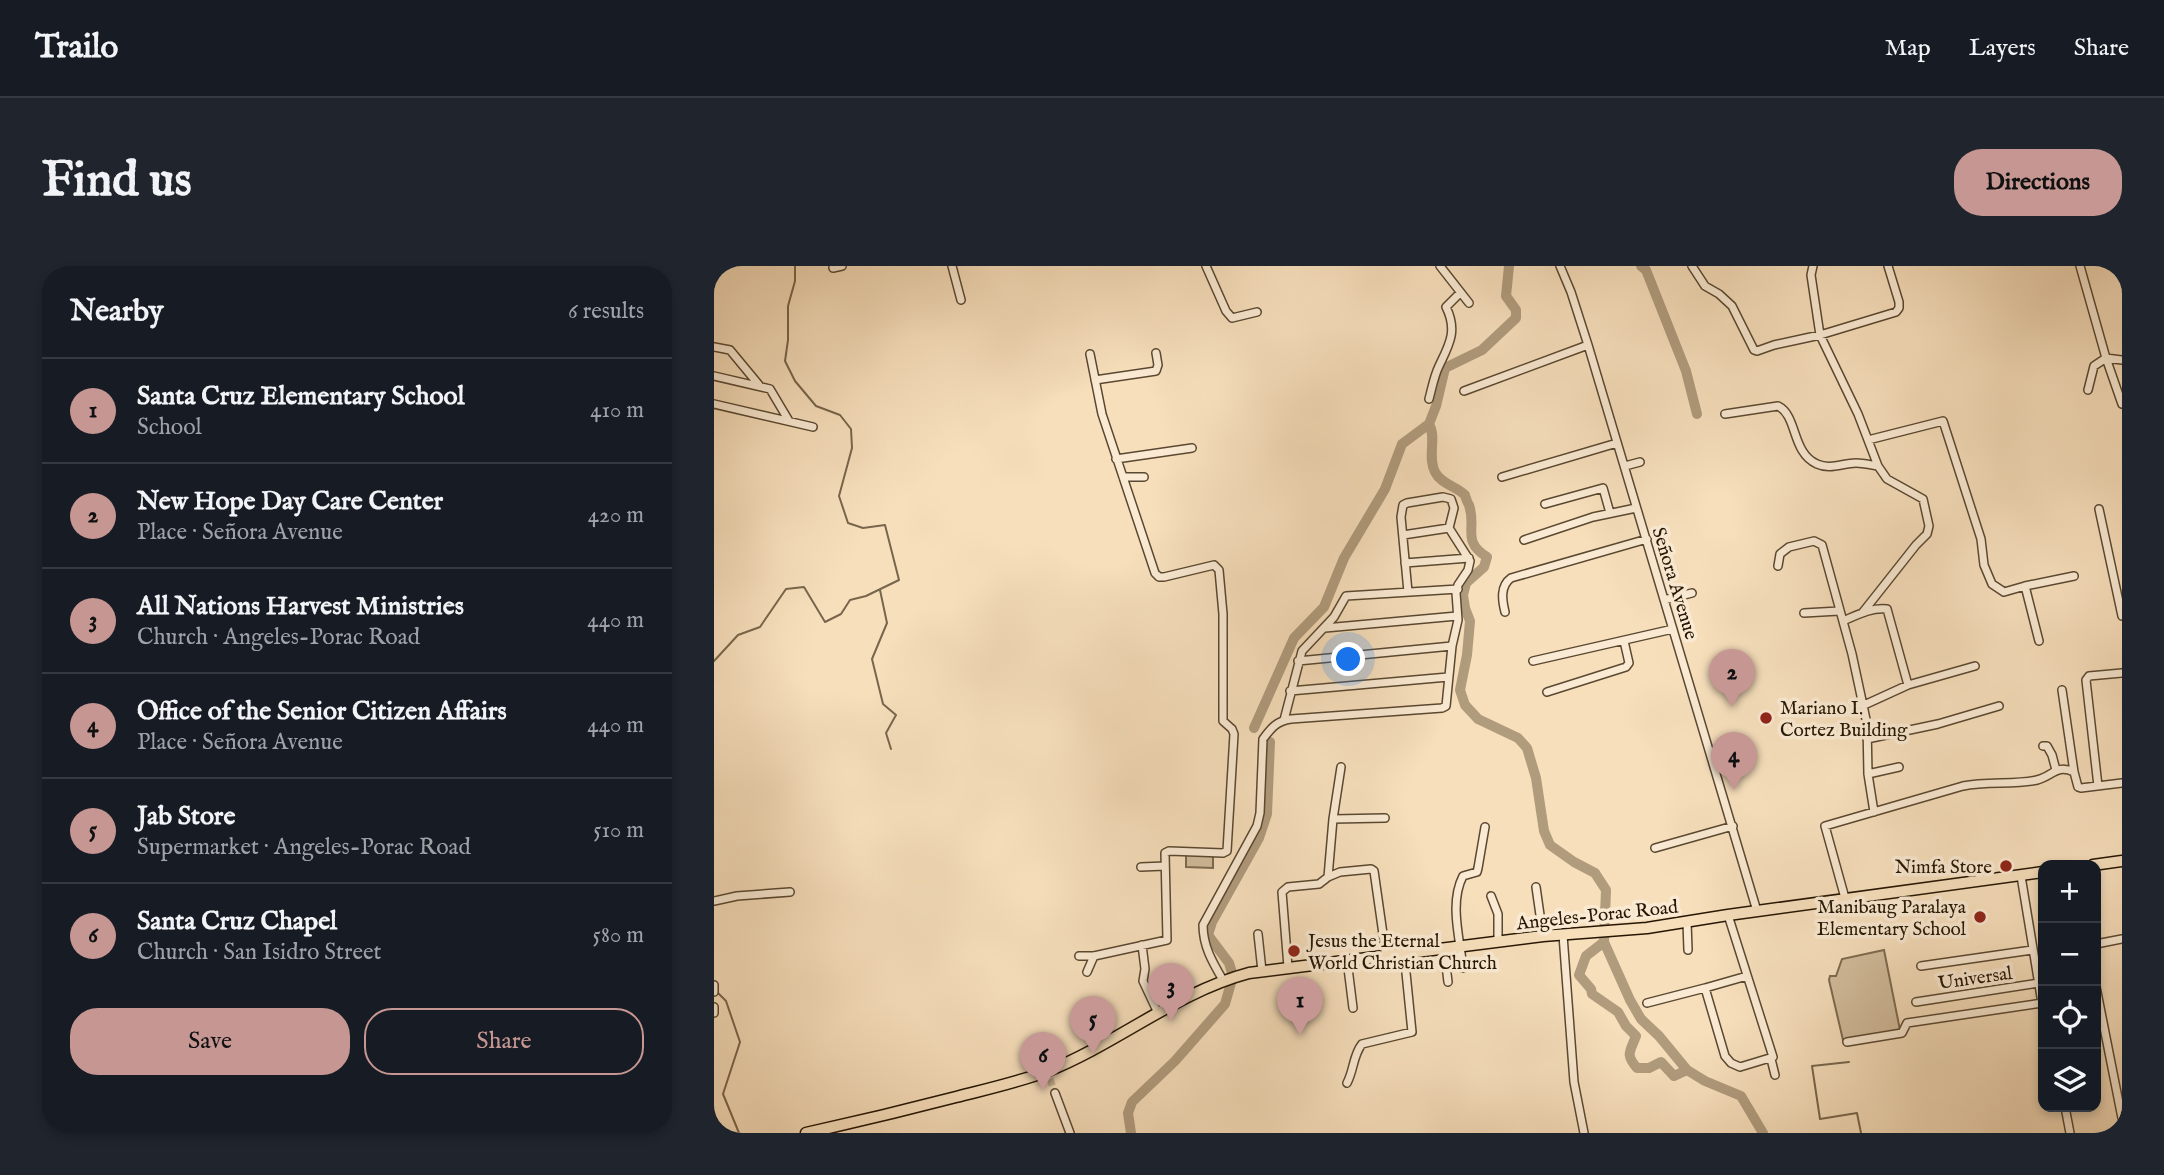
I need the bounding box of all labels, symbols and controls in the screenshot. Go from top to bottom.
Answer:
text: Trailo [35,27,118,69]
text: Map [1885,33,1931,64]
text: Layers [1969,33,2036,64]
text: Share [2074,33,2129,64]
button: Directions [1954,149,2122,216]
text: Find us [42,151,192,213]
text: Nearby [70,293,163,331]
text: 6 results [568,297,644,326]
text: Santa Cruz Elementary School [137,380,465,413]
text: 1 [89,396,97,425]
text: 410 m [590,396,644,425]
text: School [137,413,202,442]
text: New Hope Day Care Center [137,485,443,518]
text: 2 [88,501,98,530]
text: 420 m [588,501,644,530]
text: Place · Señora Avenue [137,518,343,547]
street label: Señora Avenue [1646,525,1703,643]
text: All Nations Harvest Ministries [137,590,464,623]
text: 3 [89,606,97,635]
text: 440 m [587,606,644,635]
text: Church · Angeles-Porac Road [137,623,420,652]
your location [1331,642,1365,676]
pin: 2 [1709,649,1755,707]
text: Office of the Senior Citizen Affairs [137,695,507,728]
place label: Mariano I. Cortez Building [1780,697,1908,743]
marker: Mariano I. Cortez Building [1758,710,1774,726]
text: 4 [87,711,99,740]
text: 440 m [587,711,644,740]
text: Place · Señora Avenue [137,728,343,757]
pin: 4 [1711,732,1757,790]
text: Jab Store [137,800,235,833]
text: 5 [89,816,97,845]
text: 510 m [593,816,644,845]
text: Supermarket · Angeles-Porac Road [137,833,471,862]
place label: Nimfa Store [1895,856,1992,880]
marker: Nimfa Store [1998,858,2014,874]
map controls [2038,860,2101,1112]
button: + [2038,860,2101,923]
street label: Angeles-Porac Road [1514,895,1680,937]
place label: Manibaug Paralaya Elementary School [1817,896,1967,942]
text: Santa Cruz Chapel [137,905,337,938]
marker: Manibaug Paralaya Elementary School [1972,909,1988,925]
text: 6 [88,921,98,950]
text: 580 m [593,921,644,950]
button: − [2038,923,2101,986]
place label: Jesus the Eternal World Christian Church [1306,930,1497,976]
text: Church · San Isidro Street [137,938,381,967]
marker: Jesus the Eternal World Christian Church [1286,943,1302,959]
street label: Universal [1937,962,2015,996]
pin: 3 [1148,963,1194,1021]
pin: 1 [1277,977,1323,1035]
button: locate [2038,986,2101,1049]
pin: 5 [1070,996,1116,1054]
button: Save [70,1008,350,1075]
button: Share [364,1008,644,1075]
pin: 6 [1020,1032,1066,1090]
button: layers [2038,1049,2101,1112]

